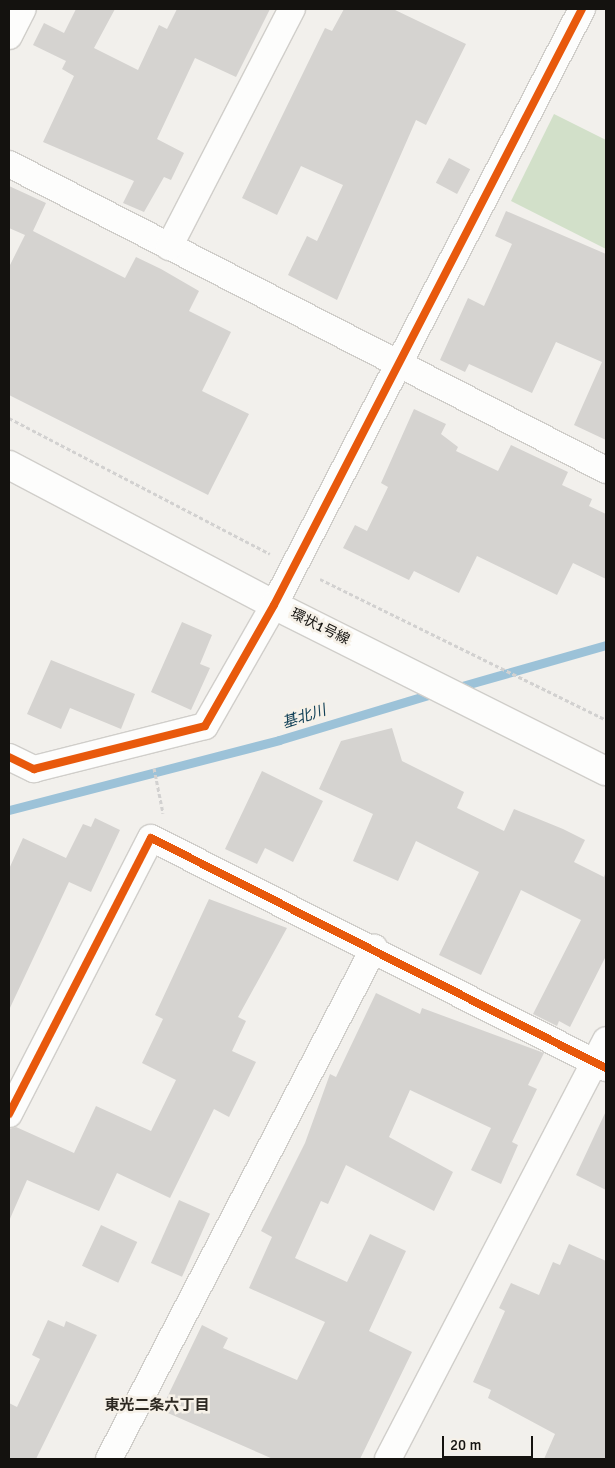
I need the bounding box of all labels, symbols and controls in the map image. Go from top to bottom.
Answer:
street label: 環状1号線 [288,606,352,648]
water label: 基北川 [280,701,328,733]
district label: 東光二条六丁目 [105,1397,209,1415]
scale bar [445,1426,536,1458]
text: 20 m [450,1436,481,1454]

